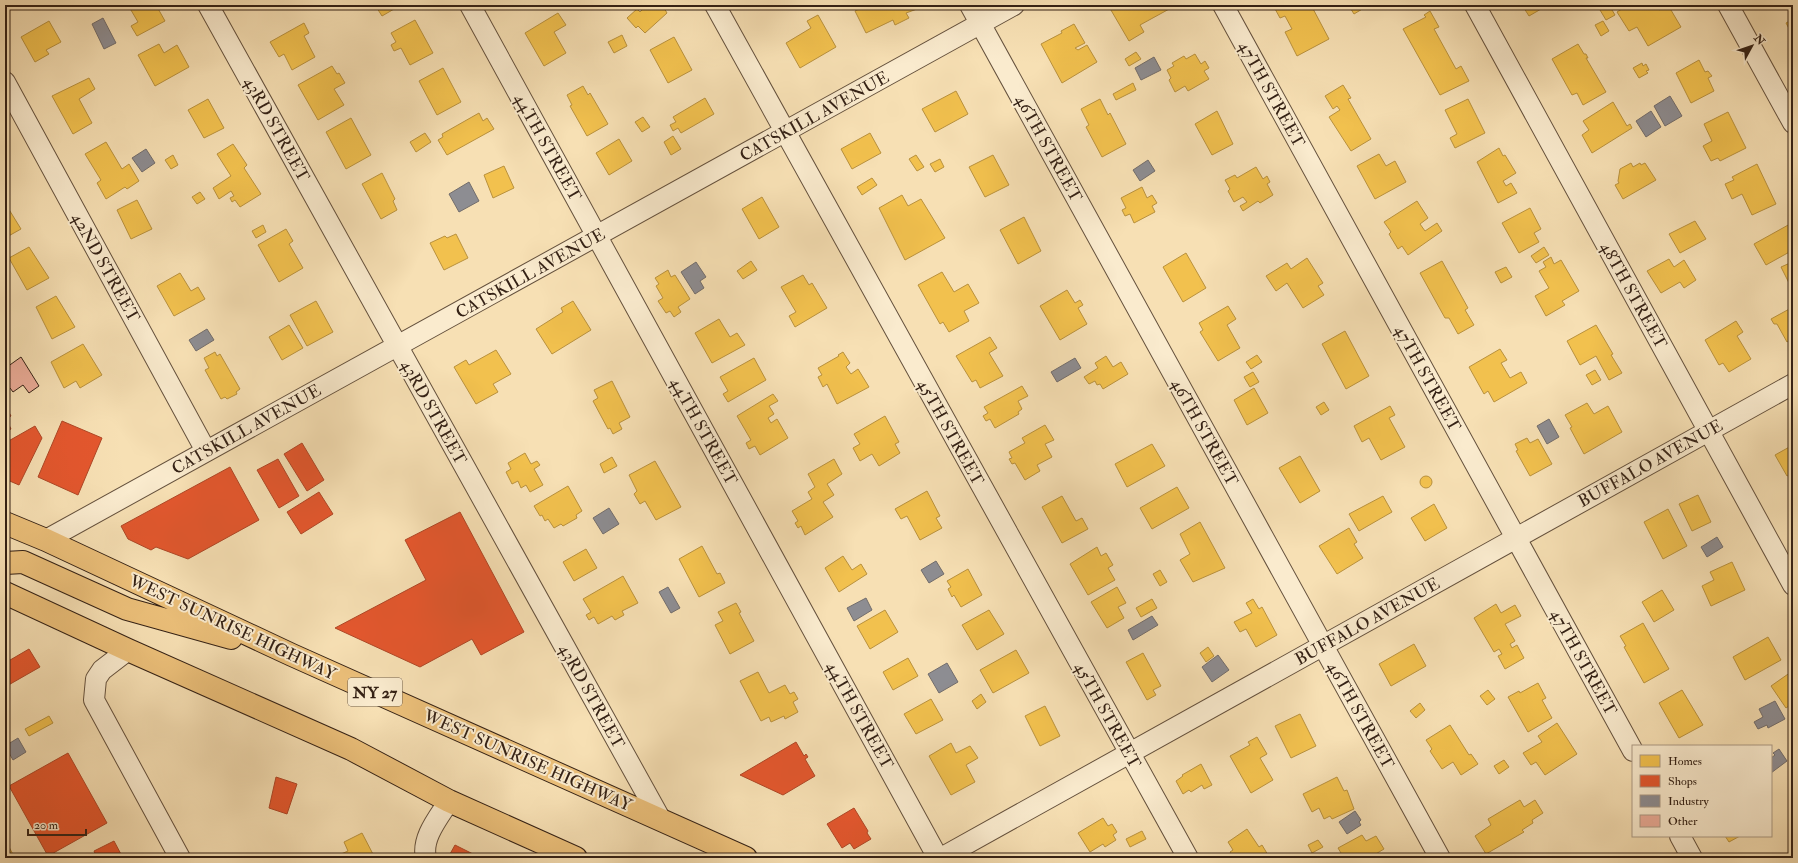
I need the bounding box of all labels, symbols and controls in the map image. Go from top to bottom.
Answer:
north arrow [1732,26,1772,66]
text: N [1750,31,1768,49]
street label: 47TH STREET [1234,38,1310,151]
street label: CATSKILL AVENUE [736,67,893,166]
street label: 43RD STREET [239,73,314,186]
street label: 44TH STREET [509,90,586,205]
street label: 46TH STREET [1010,91,1087,206]
street label: 42ND STREET [67,209,144,326]
street label: CATSKILL AVENUE [452,224,609,323]
street label: 48TH STREET [1596,238,1672,353]
street label: 47TH STREET [1390,322,1466,435]
street label: 43RD STREET [396,356,471,469]
street label: 44TH STREET [665,374,742,489]
street label: 45TH STREET [913,375,989,489]
street label: 46TH STREET [1166,375,1243,490]
street label: CATSKILL AVENUE [168,380,325,479]
street label: BUFFALO AVENUE [1574,415,1726,512]
street label: WEST SUNRISE HIGHWAY [125,570,340,685]
street label: BUFFALO AVENUE [1291,573,1443,670]
street label: 47TH STREET [1546,606,1622,719]
street label: 43RD STREET [554,640,629,753]
street label: 44TH STREET [821,658,898,773]
street label: 45TH STREET [1070,658,1146,772]
street label: 46TH STREET [1322,658,1399,773]
road number: NY 27 [348,678,402,706]
street label: WEST SUNRISE HIGHWAY [420,705,635,816]
legend [1632,745,1772,837]
text: Homes [1668,754,1702,769]
text: Shops [1668,774,1697,789]
text: Industry [1668,794,1710,809]
scale bar [28,811,86,837]
text: Other [1668,814,1698,829]
text: 20 m [34,818,59,833]

